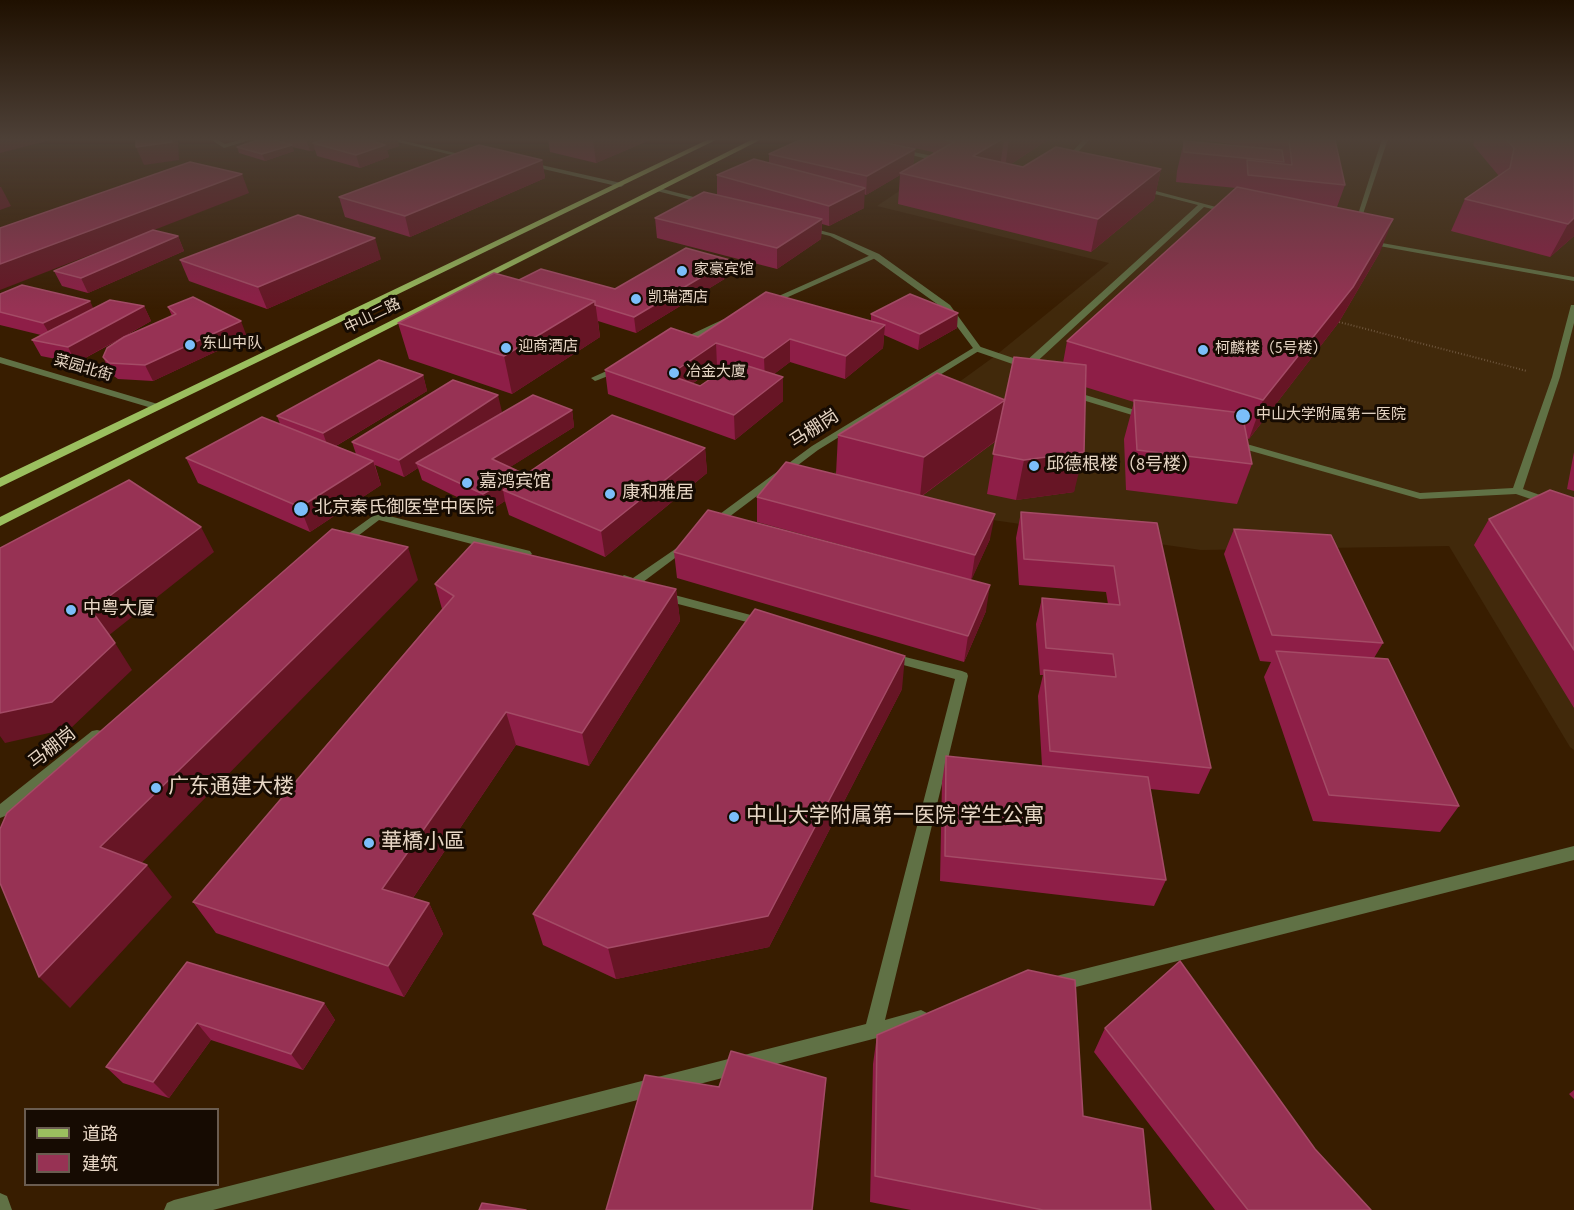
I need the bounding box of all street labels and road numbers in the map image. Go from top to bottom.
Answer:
street label: 中山二路 [342,296,404,338]
street label: 菜园北街 [52,352,114,386]
street label: 马棚岗 [786,406,844,454]
street label: 马棚岗 [25,724,81,774]

